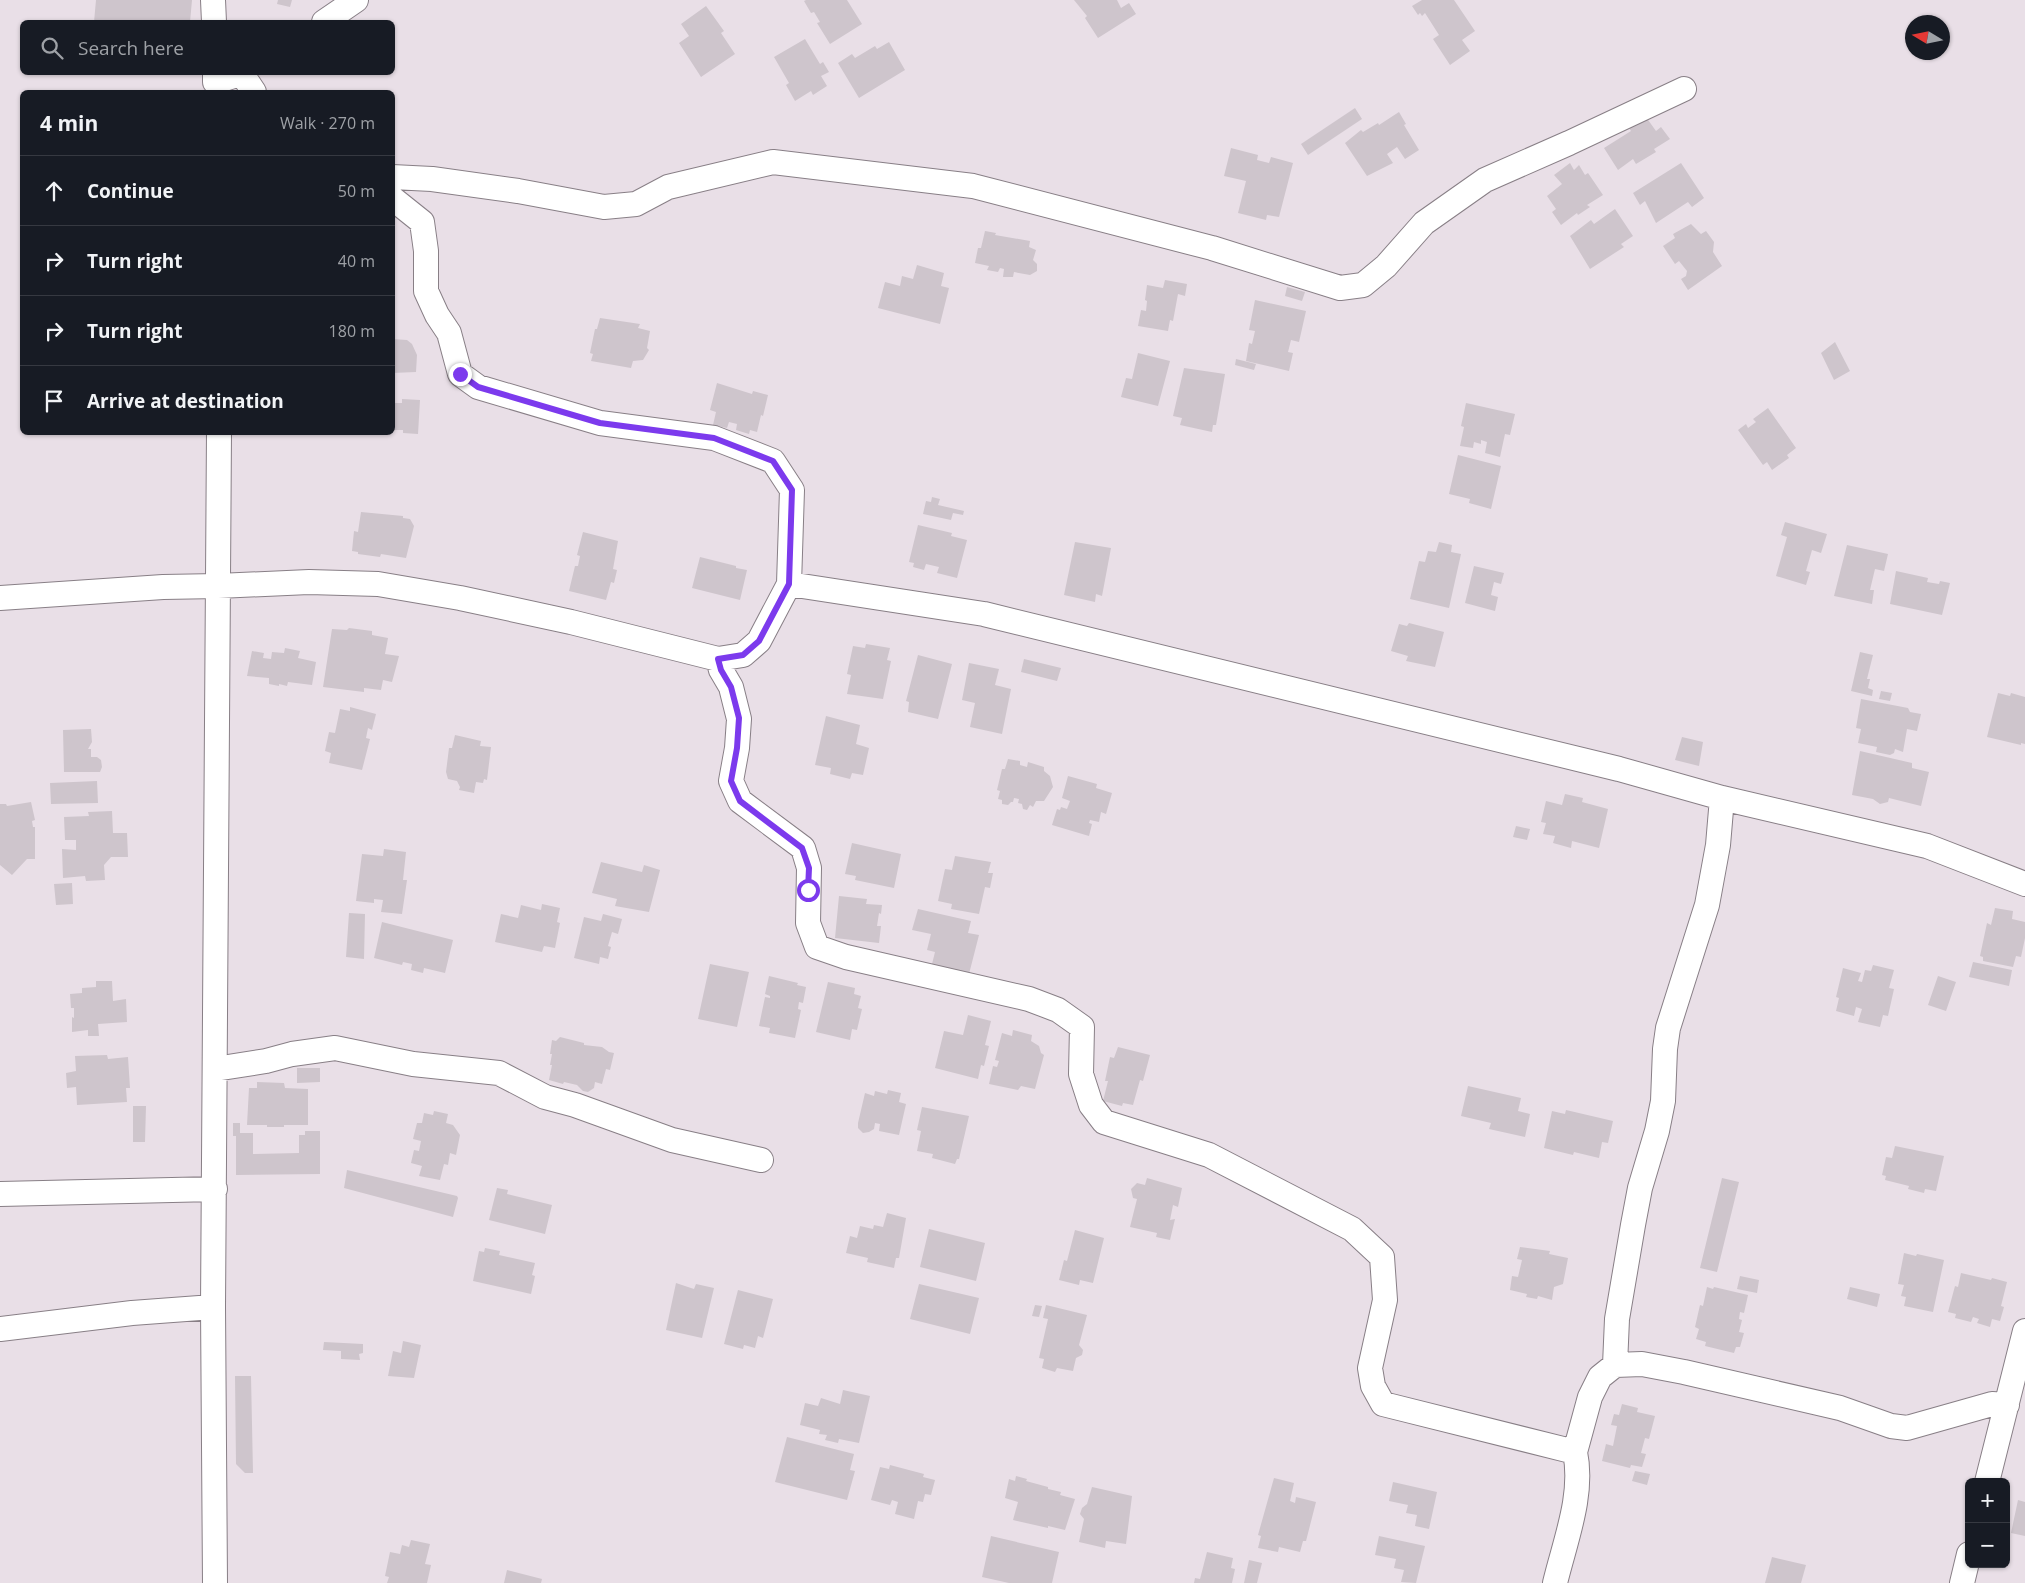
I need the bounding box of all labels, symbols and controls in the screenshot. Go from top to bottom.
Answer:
north arrow [1905,15,1950,60]
search box [20,20,395,75]
icon: search [38,34,66,62]
text: Search here [78,35,184,61]
text: 4 min [40,109,98,137]
text: Walk · 270 m [280,112,375,134]
icon: ahead [40,177,68,205]
text: Continue [87,178,174,204]
text: 50 m [338,180,375,202]
icon: right [40,247,68,275]
text: Turn right [87,248,182,274]
text: 40 m [338,250,375,272]
icon: right [40,317,68,345]
text: Turn right [87,318,182,344]
text: 180 m [329,320,375,342]
route end [449,363,472,386]
icon: arrive [40,387,68,415]
text: Arrive at destination [87,388,284,414]
route start [797,879,820,902]
map controls [1965,1478,2010,1568]
button: + [1965,1478,2010,1523]
button: − [1965,1523,2010,1568]

